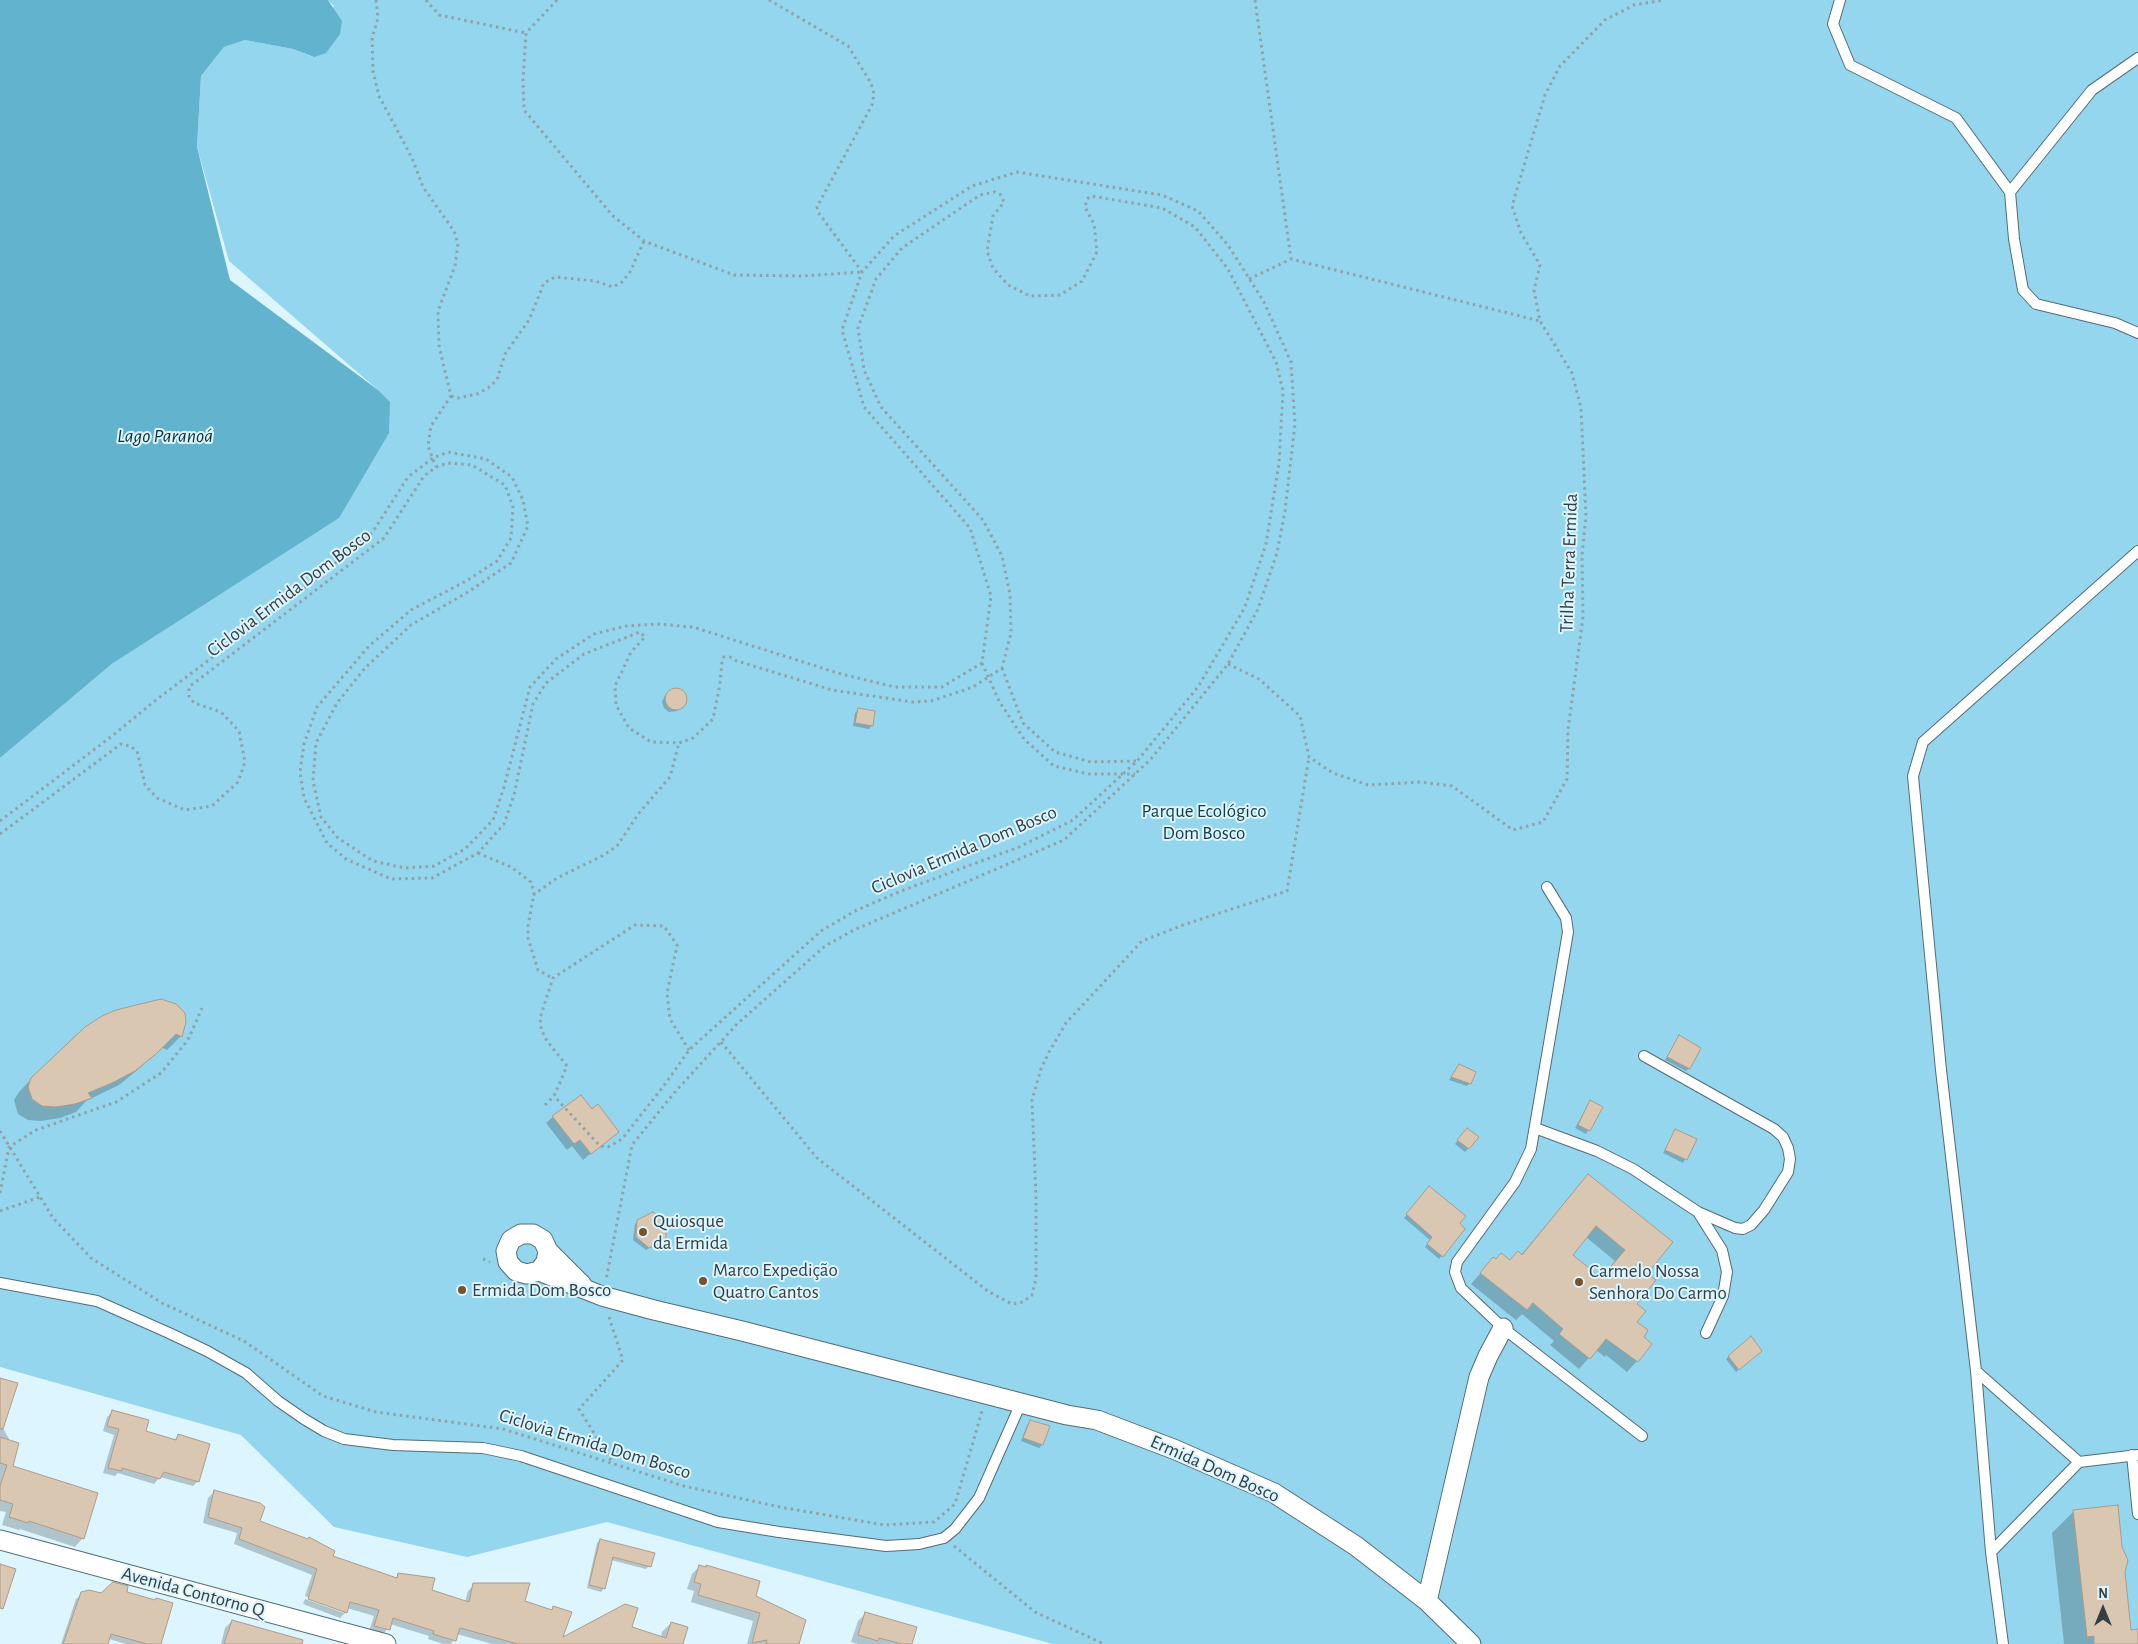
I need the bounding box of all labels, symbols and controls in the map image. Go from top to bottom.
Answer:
water label: Lago Paranoá [117,424,213,448]
street label: Trilha Terra Ermida [1555,493,1583,633]
street label: Ciclovia Ermida Dom Bosco [202,524,376,662]
park label: Parque Ecológico Dom Bosco [1141,800,1267,844]
street label: Ciclovia Ermida Dom Bosco [868,801,1060,899]
place label: Quiosque da Ermida [653,1210,728,1254]
marker: Quiosque da Ermida [637,1226,649,1238]
place label: Marco Expedição Quatro Cantos [713,1259,838,1303]
place label: Carmelo Nossa Senhora Do Carmo [1589,1260,1727,1304]
marker: Marco Expedição Quatro Cantos [697,1275,709,1287]
marker: Carmelo Nossa Senhora Do Carmo [1573,1276,1585,1288]
place label: Ermida Dom Bosco [472,1279,611,1301]
marker: Ermida Dom Bosco [456,1284,468,1296]
street label: Ciclovia Ermida Dom Bosco [496,1404,694,1484]
street label: Ermida Dom Bosco [1147,1430,1283,1508]
street label: Avenida Contorno Q [119,1562,267,1622]
north arrow [2078,1584,2128,1634]
text: N [2098,1587,2108,1601]

